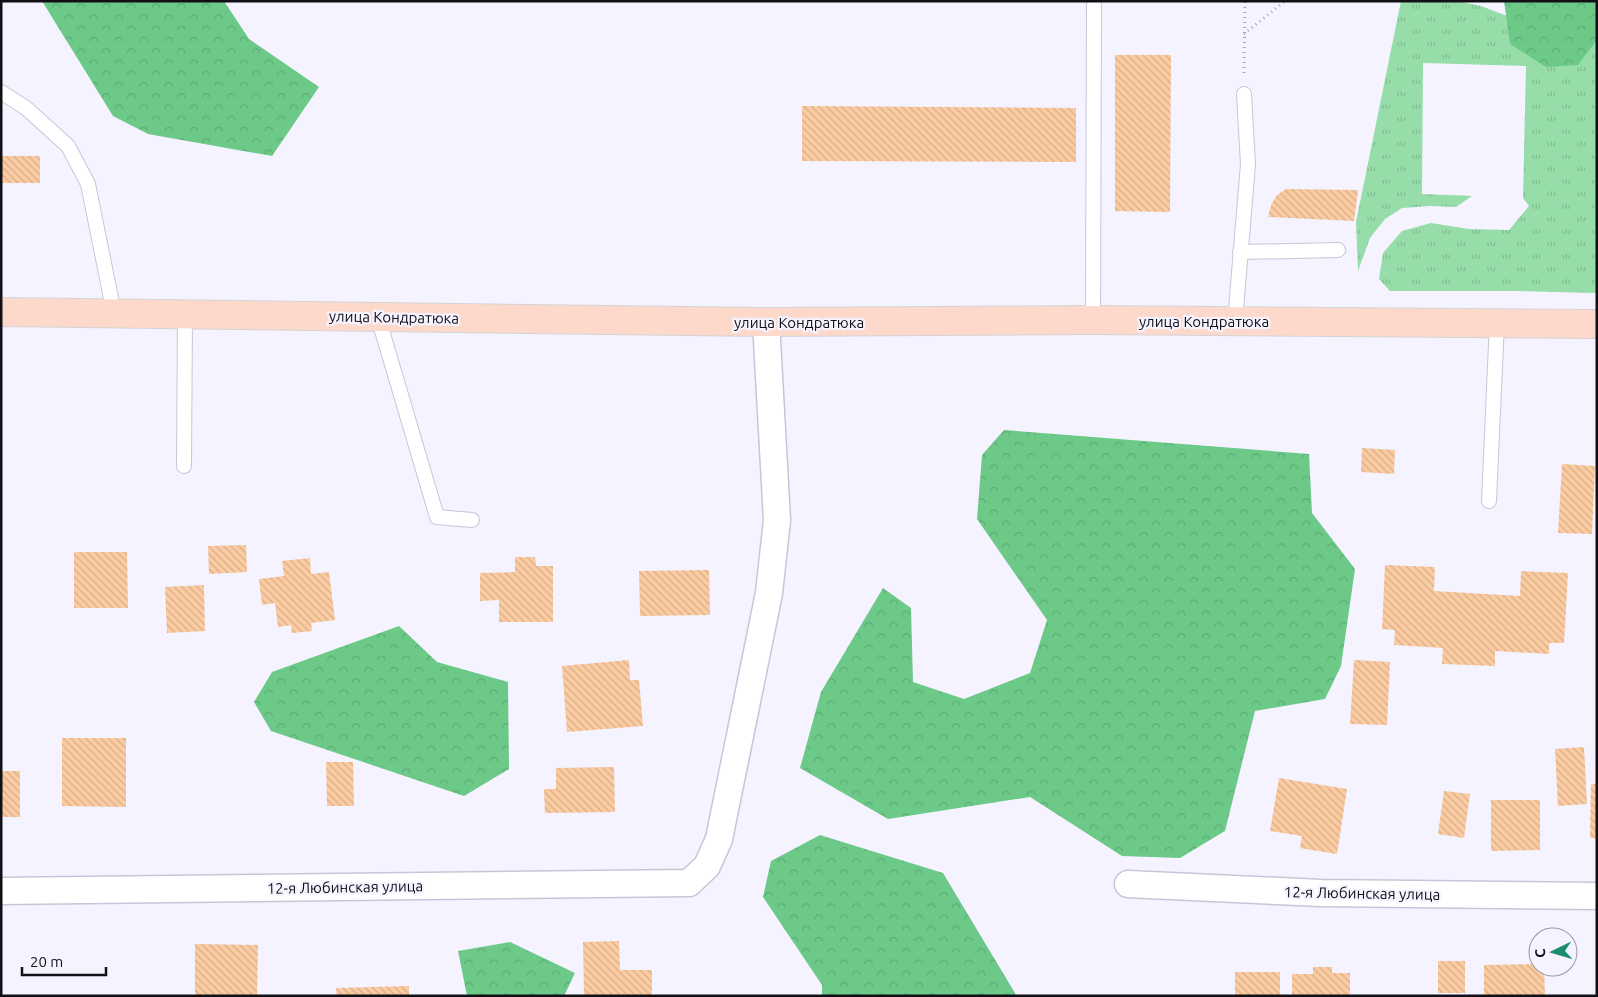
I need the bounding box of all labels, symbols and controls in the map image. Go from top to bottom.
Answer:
street label: улица Кондратюка [329,307,459,327]
street label: улица Кондратюка [1139,313,1269,330]
street label: улица Кондратюка [734,314,864,331]
street label: 12-я Любинская улица [267,877,423,897]
street label: 12-я Любинская улица [1284,883,1440,903]
north arrow [1528,927,1578,977]
scale bar [22,944,106,976]
text: С [1532,948,1548,958]
text: 20 m [30,953,63,970]

